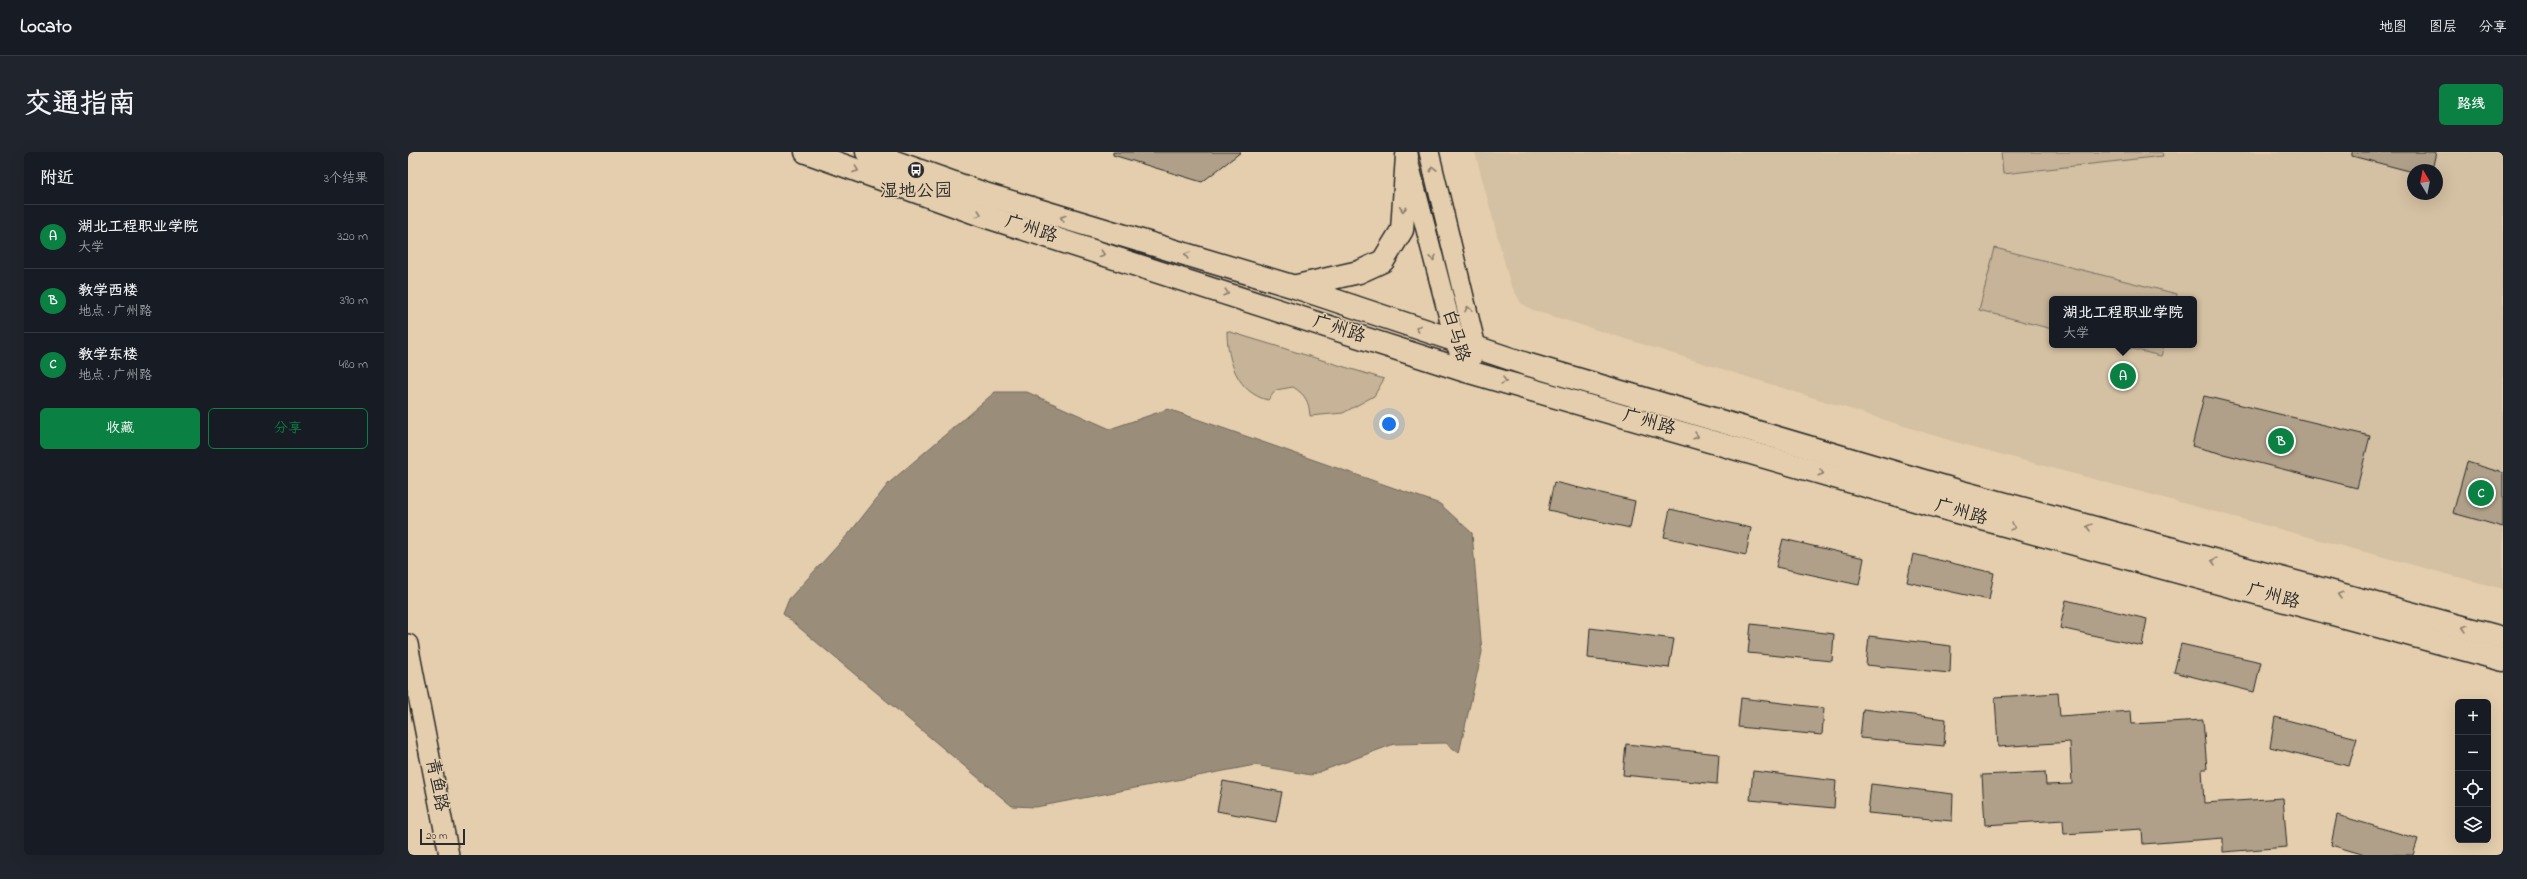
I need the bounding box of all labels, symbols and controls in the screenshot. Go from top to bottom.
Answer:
text: Locato [20,14,72,41]
text: 地图 [2379,17,2407,38]
text: 图层 [2429,17,2457,38]
text: 分享 [2479,17,2507,38]
button: 路线 [2439,84,2503,125]
text: 交通指南 [24,85,136,126]
bus stop icon: 湿地公园 [906,160,926,180]
north arrow [2407,164,2443,200]
one-way arrow [853,165,860,173]
text: 附近 [40,166,74,191]
one-way arrow [1429,166,1438,173]
text: 3个结果 [324,169,368,188]
place label: 湿地公园 [880,179,952,205]
one-way arrow [1399,206,1408,212]
one-way arrow [975,209,982,217]
street label: 广州路 [1001,209,1061,251]
one-way arrow [1059,214,1066,223]
text: 湖北工程职业学院 [78,216,198,238]
text: A [49,227,57,246]
text: 320 m [337,227,368,246]
text: 大学 [78,238,104,257]
one-way arrow [1099,249,1106,257]
one-way arrow [1184,251,1191,260]
one-way arrow [1429,254,1437,261]
text: 教学西楼 [78,280,138,302]
one-way arrow [1222,289,1229,297]
text: B [49,291,57,310]
text: 390 m [340,291,368,310]
popup [2049,296,2197,348]
text: 地点 · 广州路 [78,302,152,321]
text: 湖北工程职业学院 [2063,302,2183,324]
one-way arrow [1464,305,1472,312]
street label: 白马路 [1435,306,1475,366]
street label: 广州路 [1309,309,1369,351]
one-way arrow [1415,324,1422,332]
text: 大学 [2063,324,2089,343]
text: 教学东楼 [78,344,138,366]
text: C [49,355,57,374]
text: 480 m [339,355,368,374]
pin: A [2110,361,2136,391]
text: 地点 · 广州路 [78,366,152,385]
one-way arrow [1500,376,1507,385]
street label: 广州路 [1619,403,1679,443]
button: 收藏 [40,408,200,449]
button: 分享 [208,408,368,449]
your location [1379,414,1399,434]
pin: B [2268,426,2294,456]
one-way arrow [1692,431,1699,440]
one-way arrow [1818,468,1824,476]
pin: C [2468,478,2494,508]
street label: 广州路 [1931,493,1991,533]
one-way arrow [2010,522,2017,531]
one-way arrow [2086,523,2092,531]
one-way arrow [2211,557,2218,565]
street label: 广州路 [2244,577,2302,617]
one-way arrow [2337,591,2343,599]
one-way arrow [2462,625,2469,633]
map controls [2455,699,2491,843]
button: + [2455,699,2491,735]
button: − [2455,735,2491,771]
street label: 青鱼路 [418,756,454,814]
button: locate [2455,771,2491,807]
button: layers [2455,807,2491,843]
scale bar [420,827,465,846]
text: 20 m [426,828,448,844]

